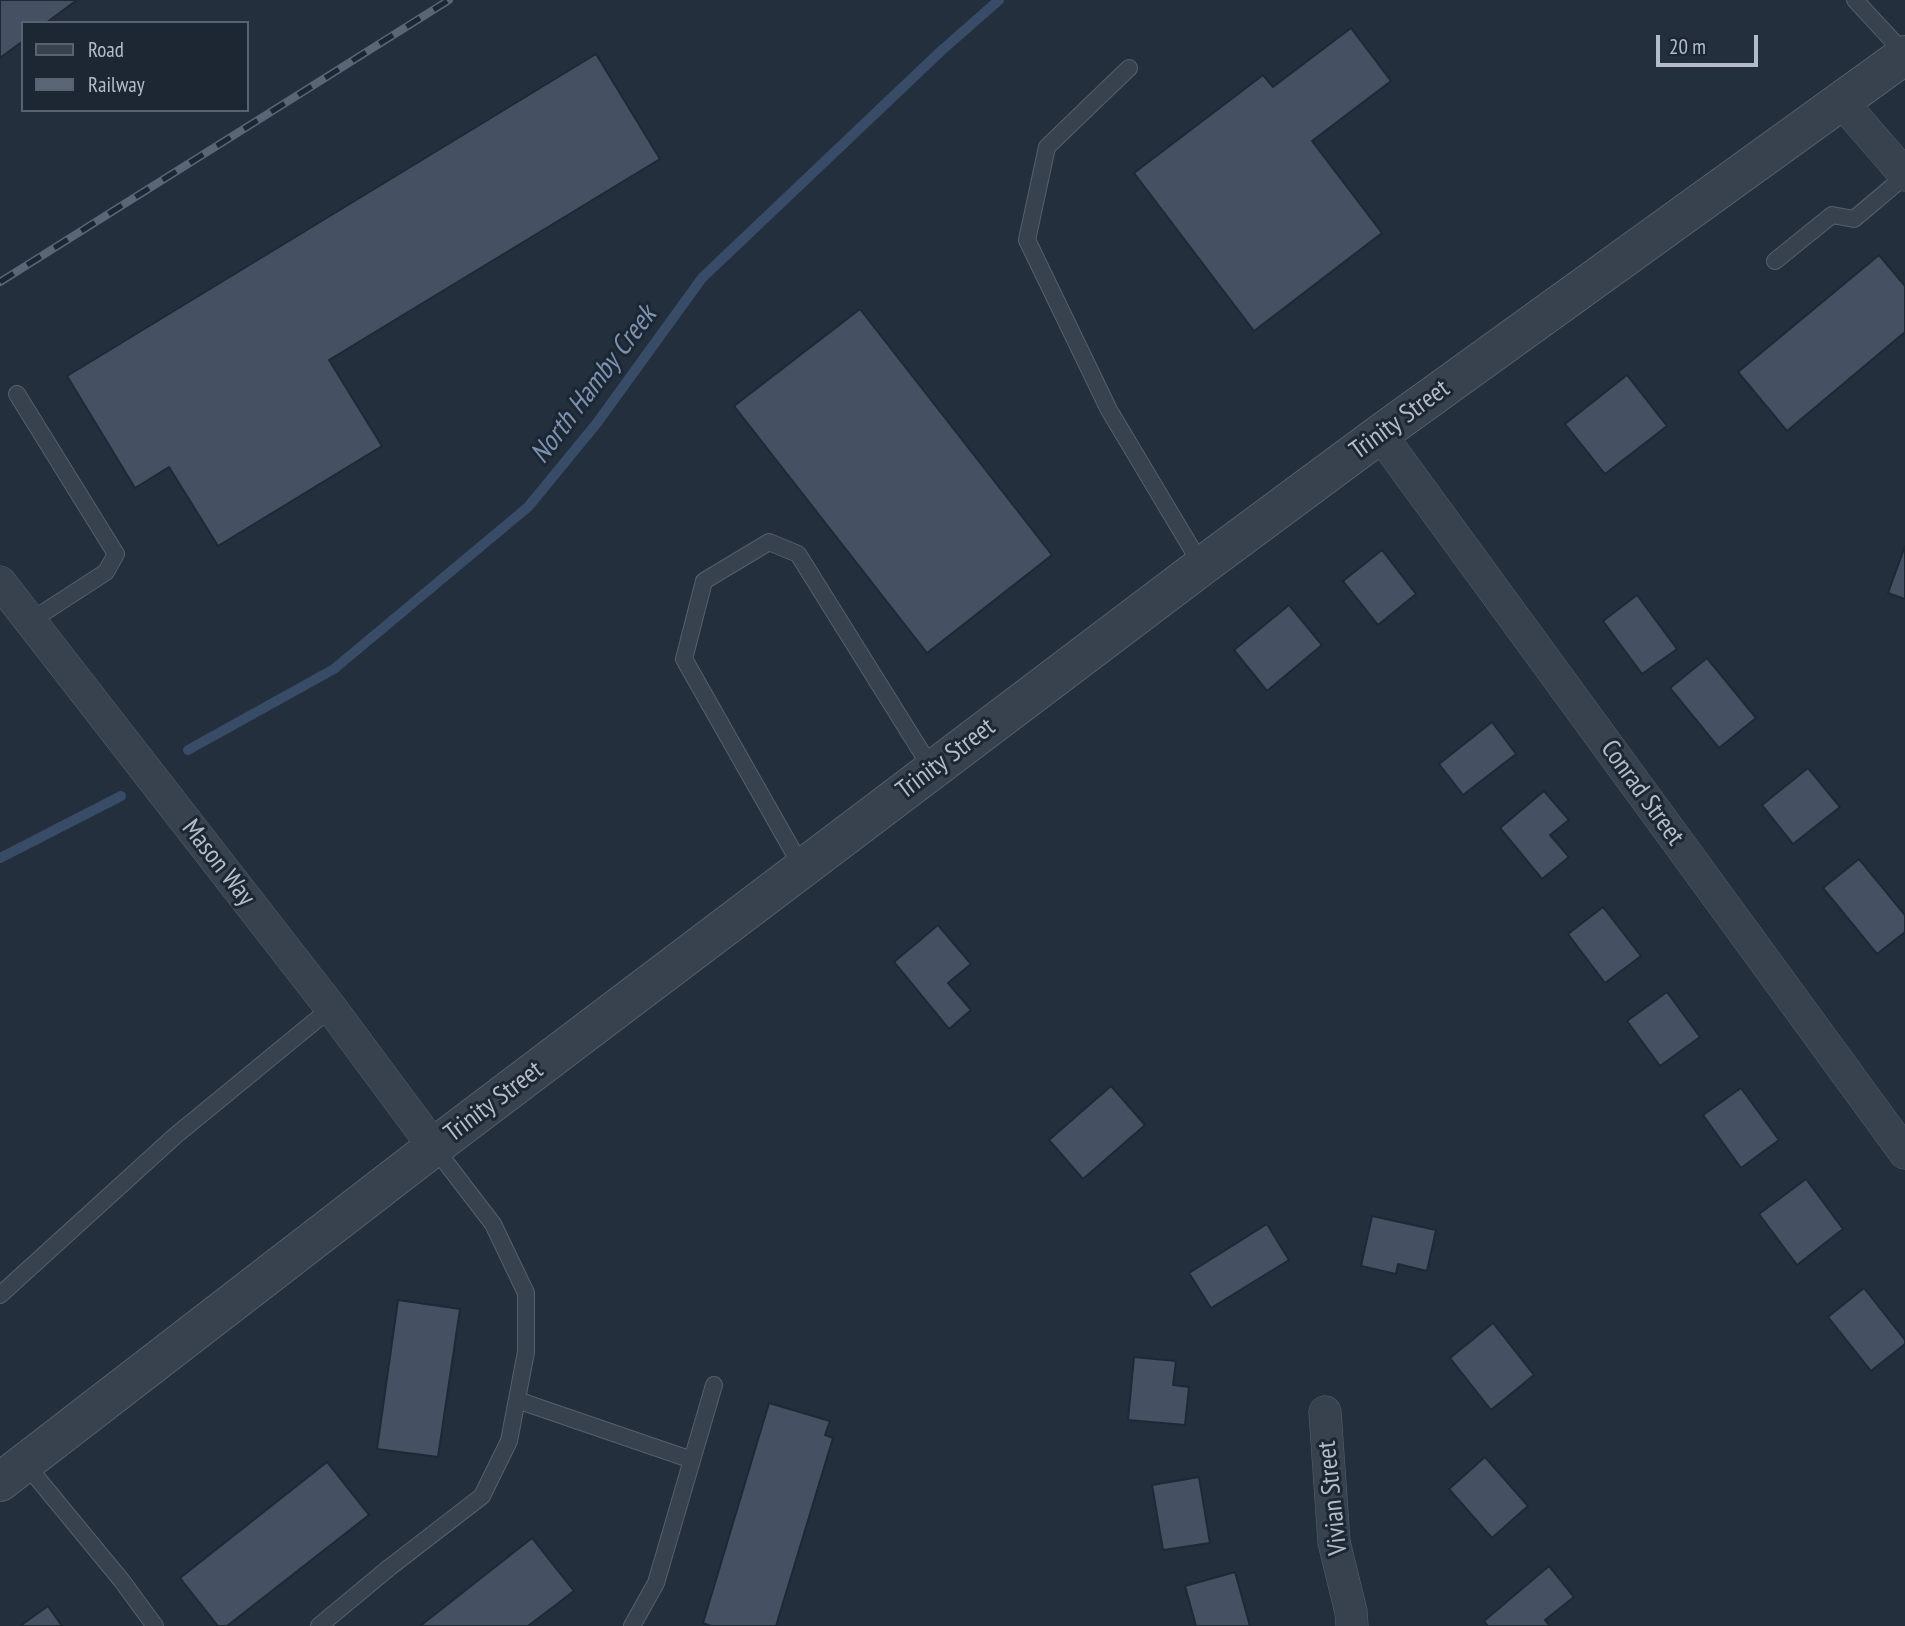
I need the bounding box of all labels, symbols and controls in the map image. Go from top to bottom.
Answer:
legend [21,21,248,112]
scale bar [1660,21,1762,65]
text: 20 m [1669,33,1706,60]
text: Road [88,36,124,63]
text: Railway [88,71,145,98]
water label: North Hamby Creek [524,300,664,470]
street label: Trinity Street [1344,373,1456,467]
street label: Trinity Street [891,712,1001,806]
street label: Conrad Street [1594,735,1690,851]
street label: Mason Way [175,814,261,912]
street label: Trinity Street [439,1055,549,1149]
street label: Vivian Street [1311,1439,1355,1557]

